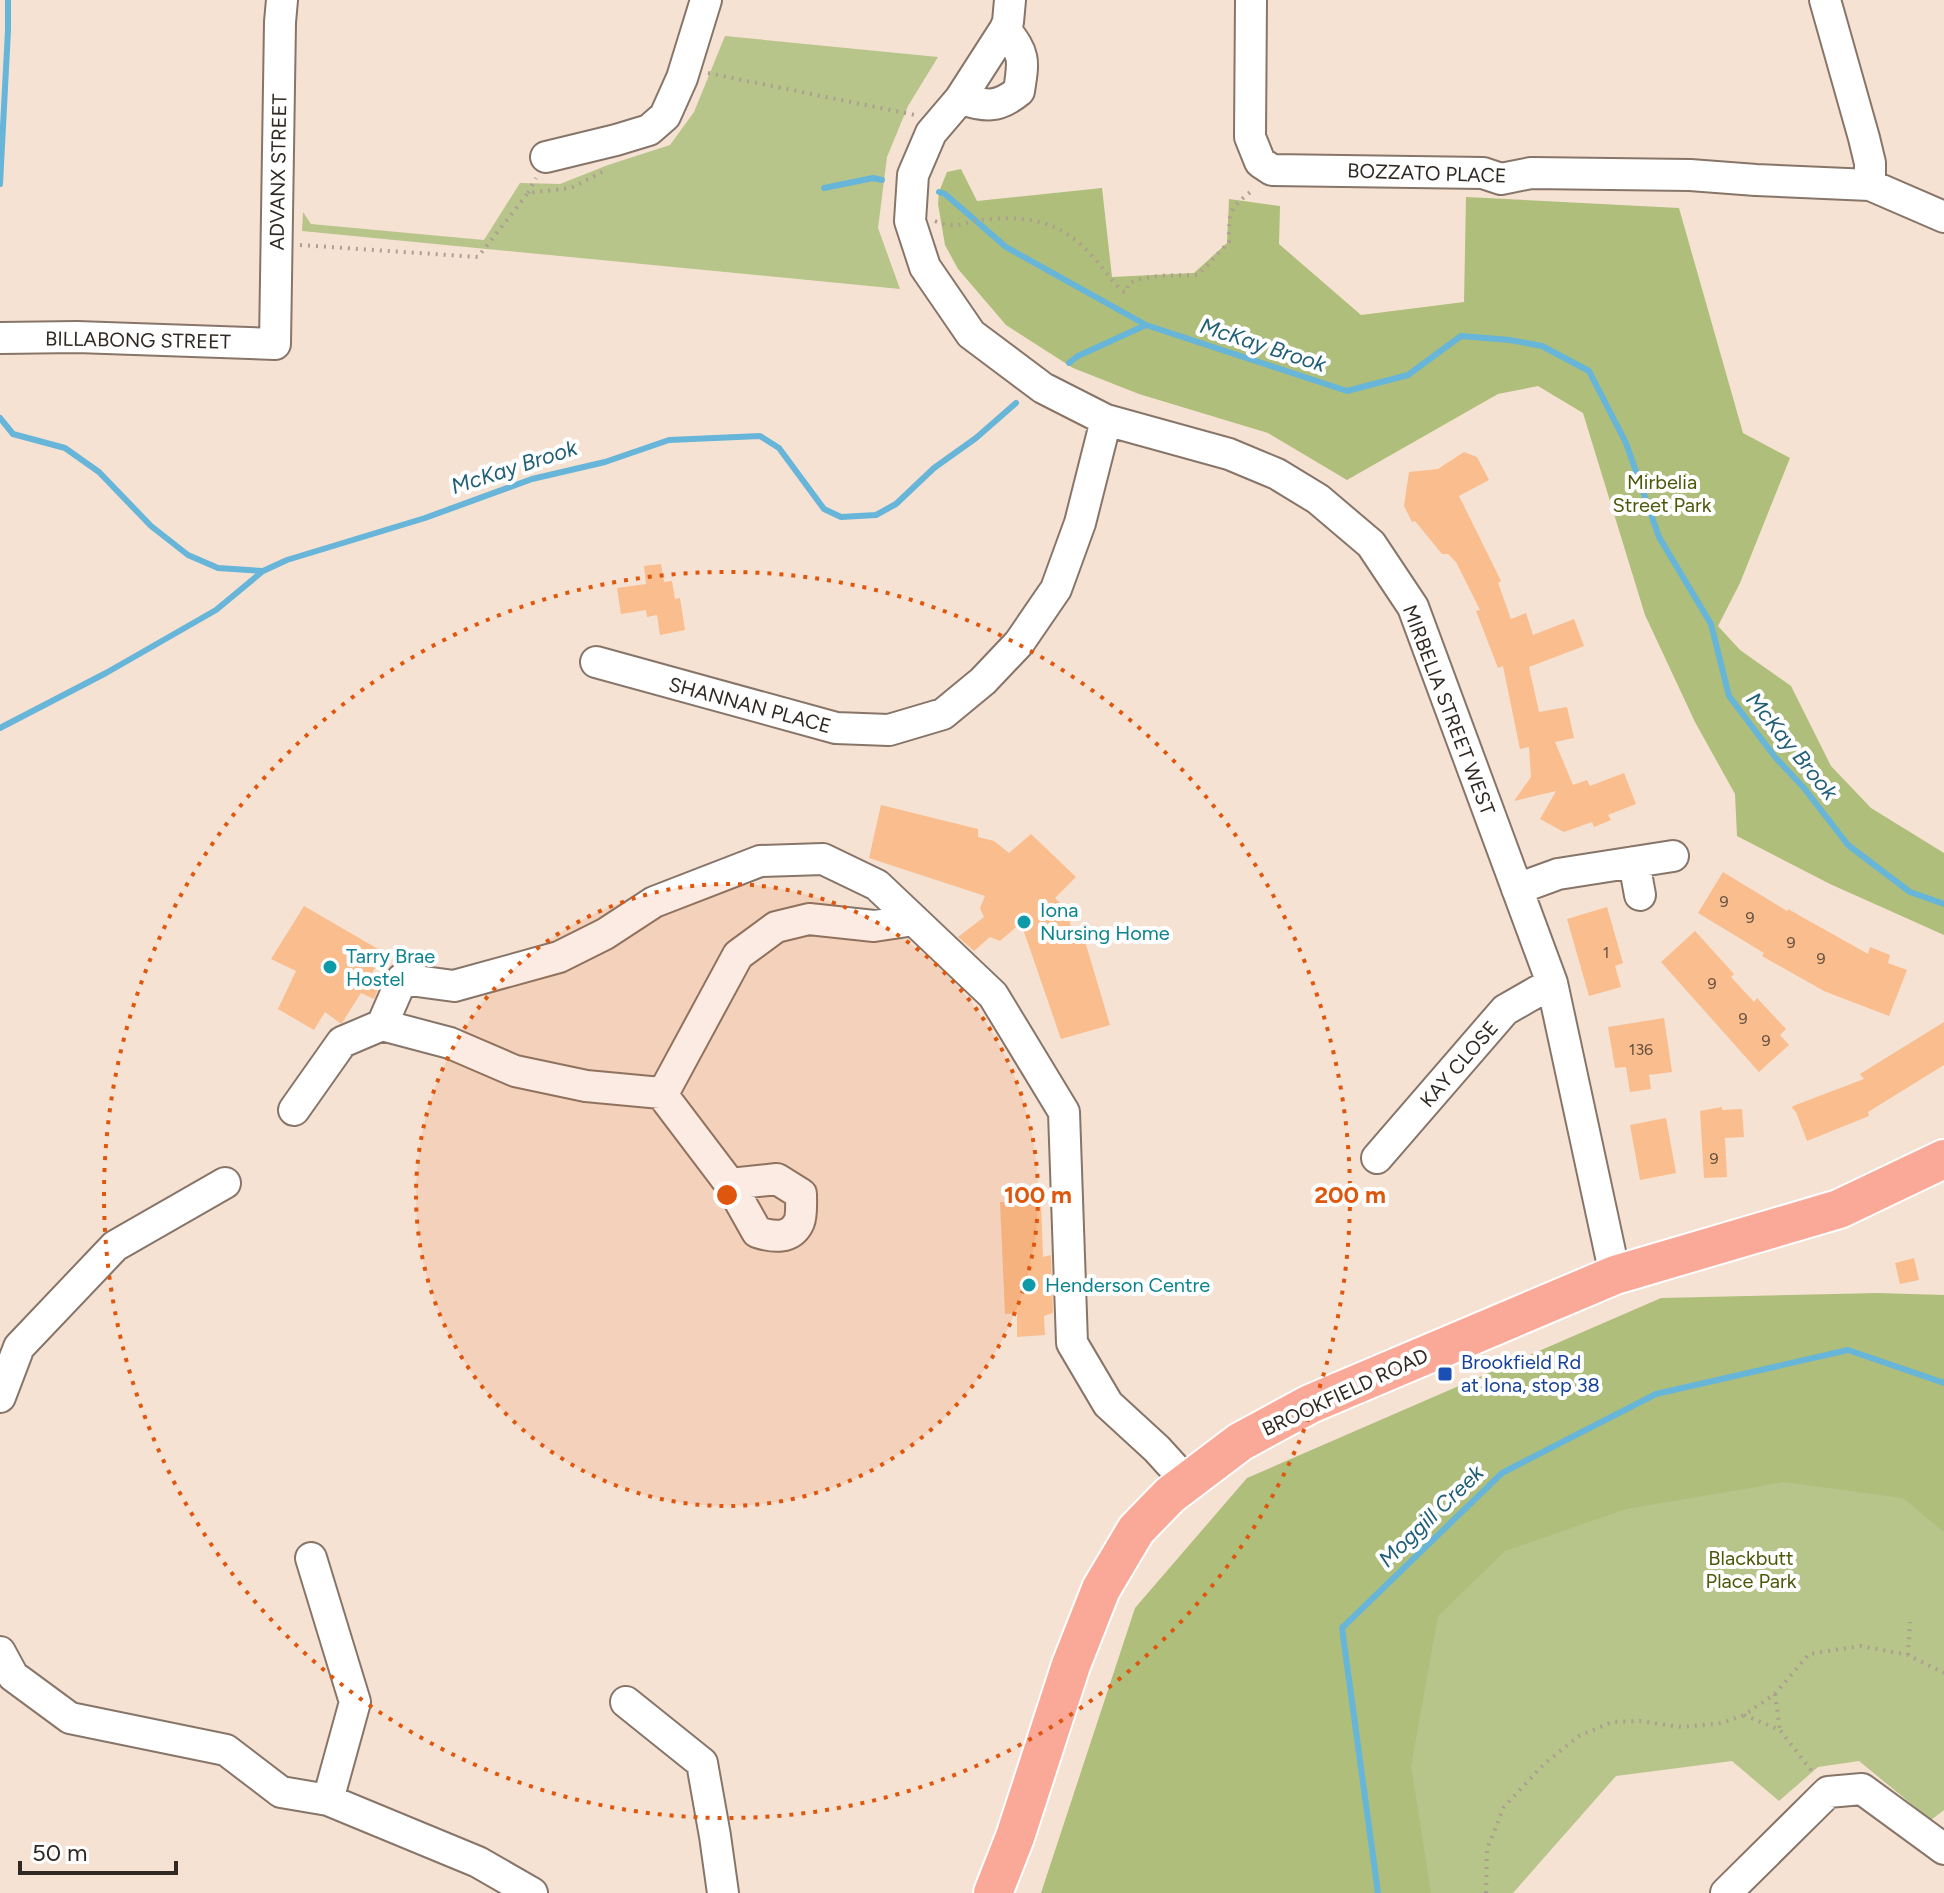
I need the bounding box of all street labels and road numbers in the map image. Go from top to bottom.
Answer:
street label: ADVANX STREET [265,93,291,251]
street label: BOZZATO PLACE [1347,158,1507,188]
street label: BILLABONG STREET [45,326,231,354]
street label: MIRBELIA STREET WEST [1398,602,1500,818]
street label: SHANNAN PLACE [666,672,834,738]
street label: KAY CLOSE [1415,1016,1503,1112]
street label: BROOKFIELD ROAD [1258,1343,1432,1441]

